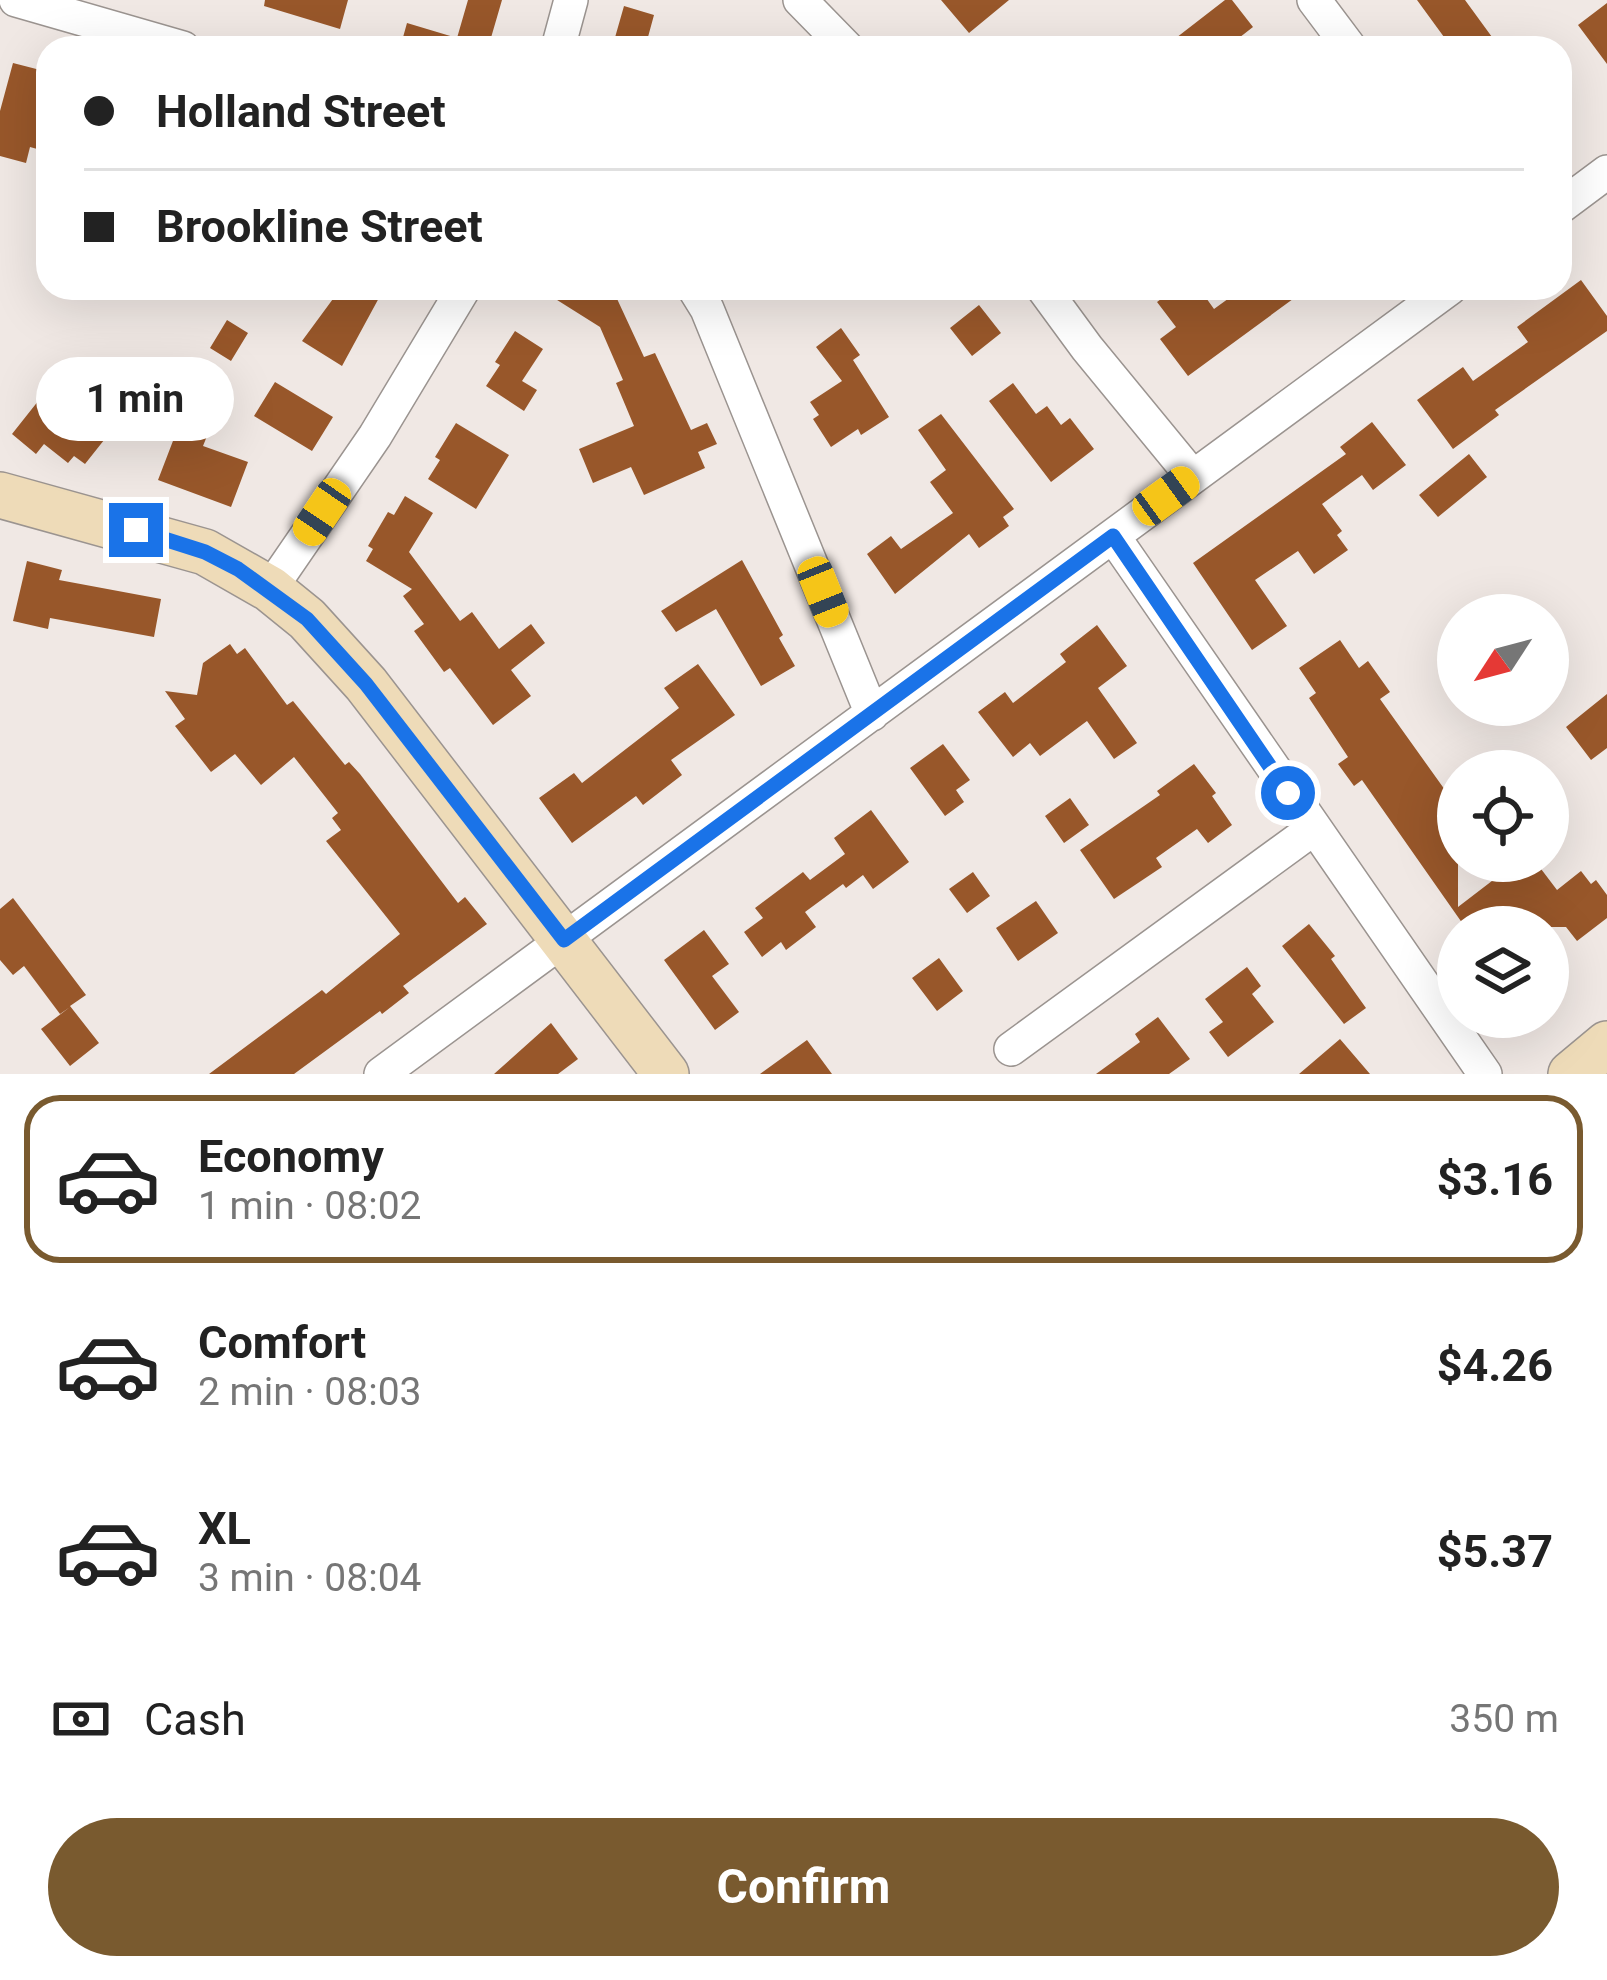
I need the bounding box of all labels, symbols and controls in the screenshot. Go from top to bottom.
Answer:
text: Holland Street [156,85,446,138]
text: Brookline Street [156,200,483,253]
callout: 1 min [37,356,235,440]
text: 1 min [86,376,184,422]
car [1126,460,1206,532]
car [287,472,357,552]
route end [109,503,163,557]
car [793,552,853,632]
north arrow [1437,594,1569,726]
map controls [1437,594,1569,1038]
button: locate [1437,750,1569,882]
route start [1261,766,1315,820]
button: layers [1437,906,1569,1038]
icon: car [54,1125,162,1233]
text: Economy [198,1130,384,1183]
text: $3.16 [1437,1153,1553,1206]
text: 1 min · 08:02 [198,1183,421,1229]
icon: car [54,1311,162,1419]
text: Comfort [198,1316,366,1369]
text: $4.26 [1437,1339,1553,1392]
text: 2 min · 08:03 [198,1369,421,1415]
icon: car [54,1497,162,1605]
text: XL [198,1502,251,1555]
text: $5.37 [1437,1525,1553,1578]
text: 3 min · 08:04 [198,1555,421,1601]
icon: cash [48,1686,114,1752]
text: Cash [144,1693,246,1746]
text: 350 m [1449,1696,1559,1742]
button: Confirm [48,1818,1559,1956]

